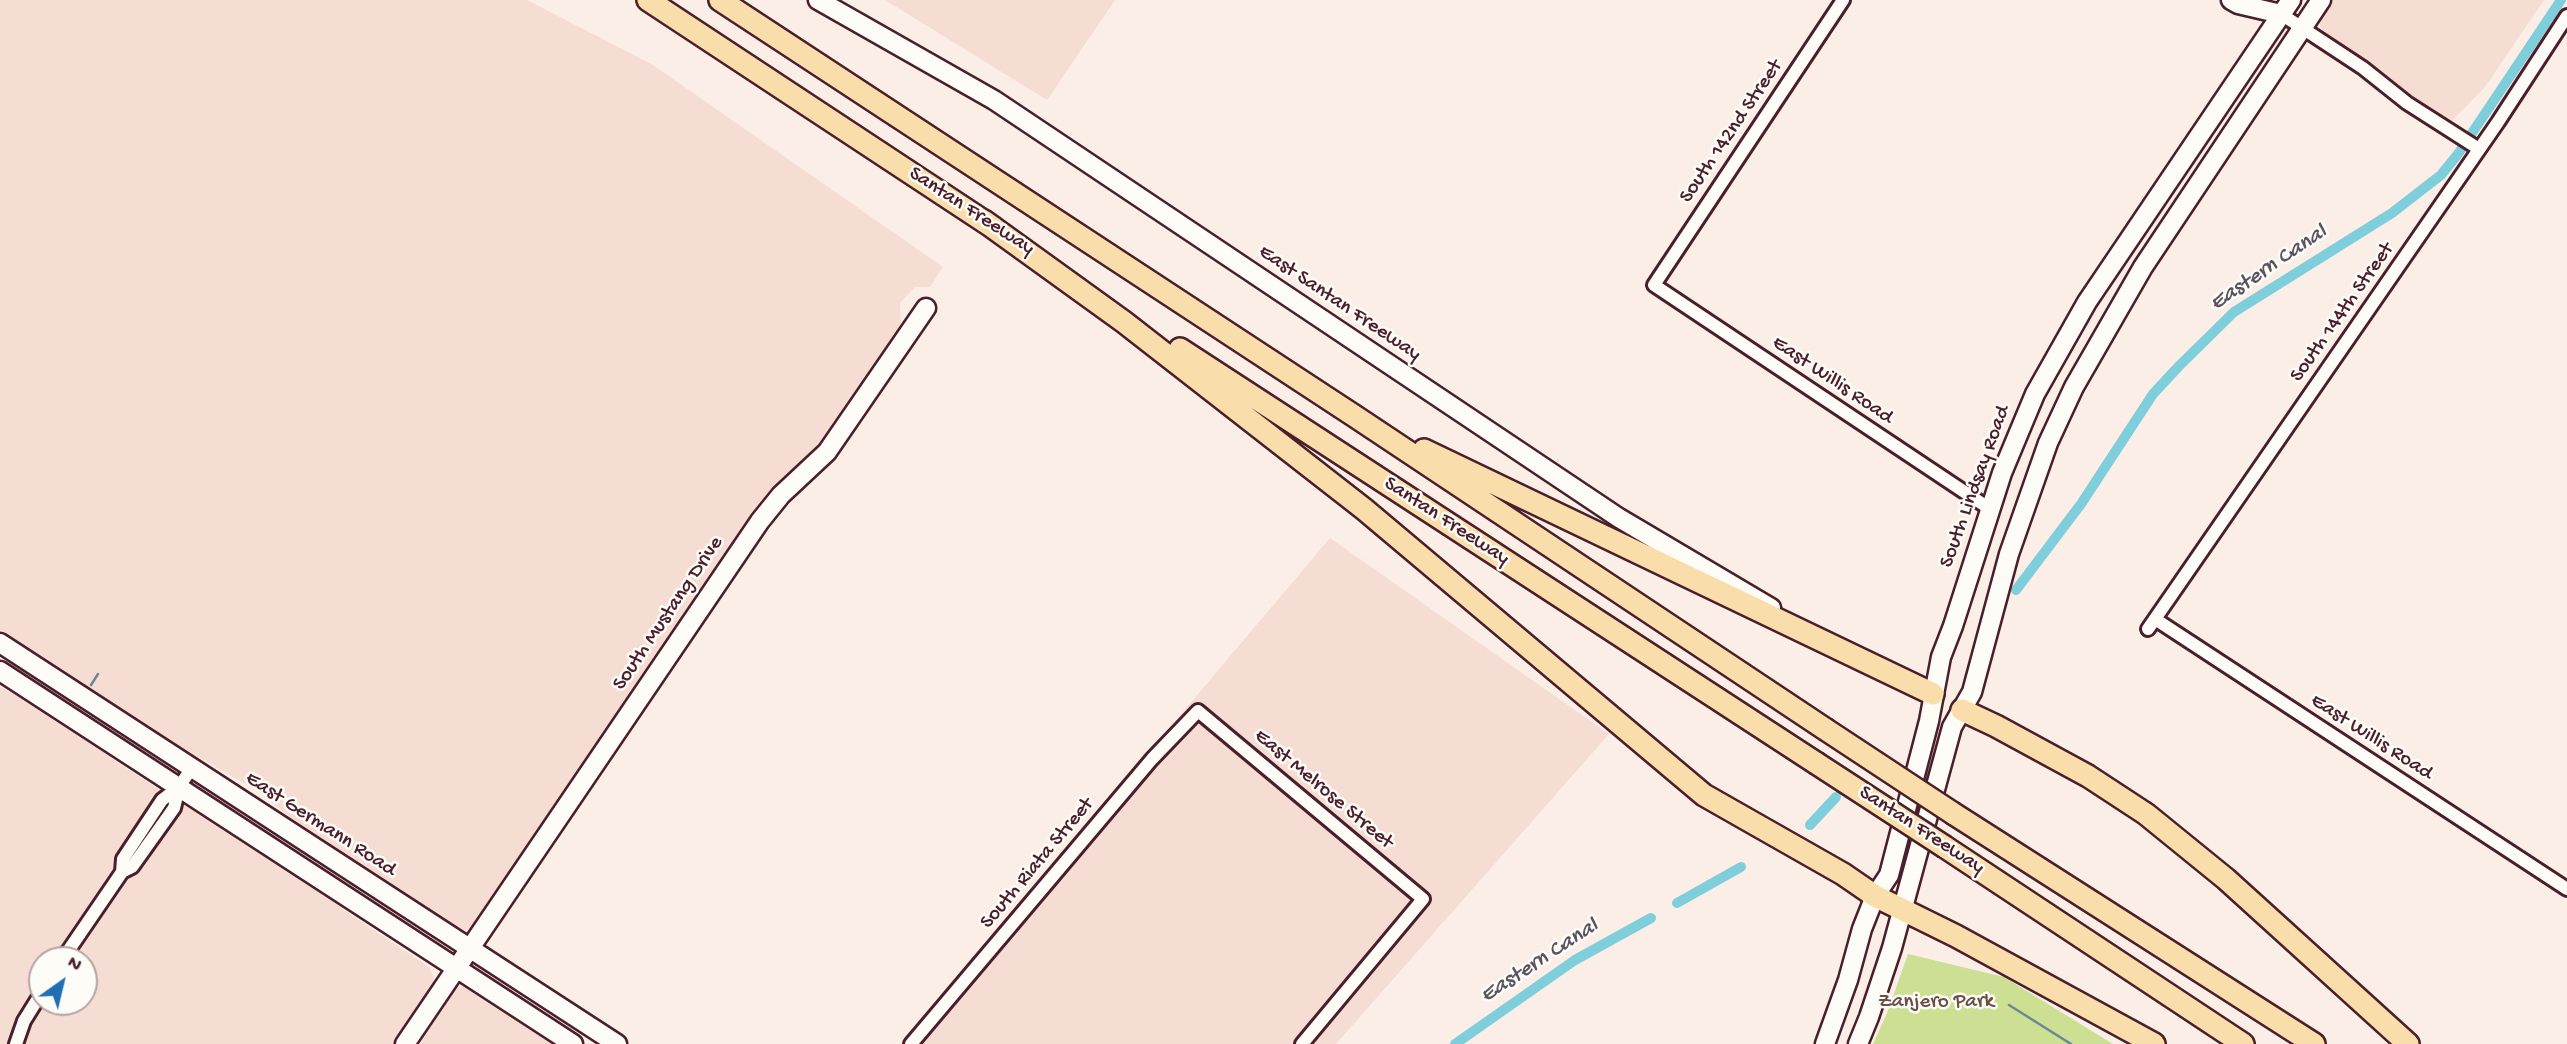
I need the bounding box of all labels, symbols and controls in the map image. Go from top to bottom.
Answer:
street label: South 142nd Street [1675,56,1789,208]
street label: Santan Freeway [903,162,1039,262]
water label: Eastern Canal [2205,220,2333,318]
street label: South 144th Street [2286,238,2400,388]
street label: East Santan Freeway [1253,240,1425,368]
street label: East Willis Road [1767,331,1897,431]
street label: South Lindsay Road [1935,403,2017,571]
street label: Santan Freeway [1378,472,1514,572]
street label: South Mustang Drive [608,532,730,696]
street label: East Willis Road [2305,689,2437,787]
street label: East Melrose Street [1248,724,1398,856]
street label: East Germann Road [240,767,400,883]
street label: Santan Freeway [1853,781,1989,881]
street label: South Riata Street [976,793,1100,935]
water label: Eastern Canal [1476,914,1604,1010]
north arrow [28,946,98,1016]
text: N [62,952,85,978]
park label: Zanjero Park [1878,990,1994,1016]

